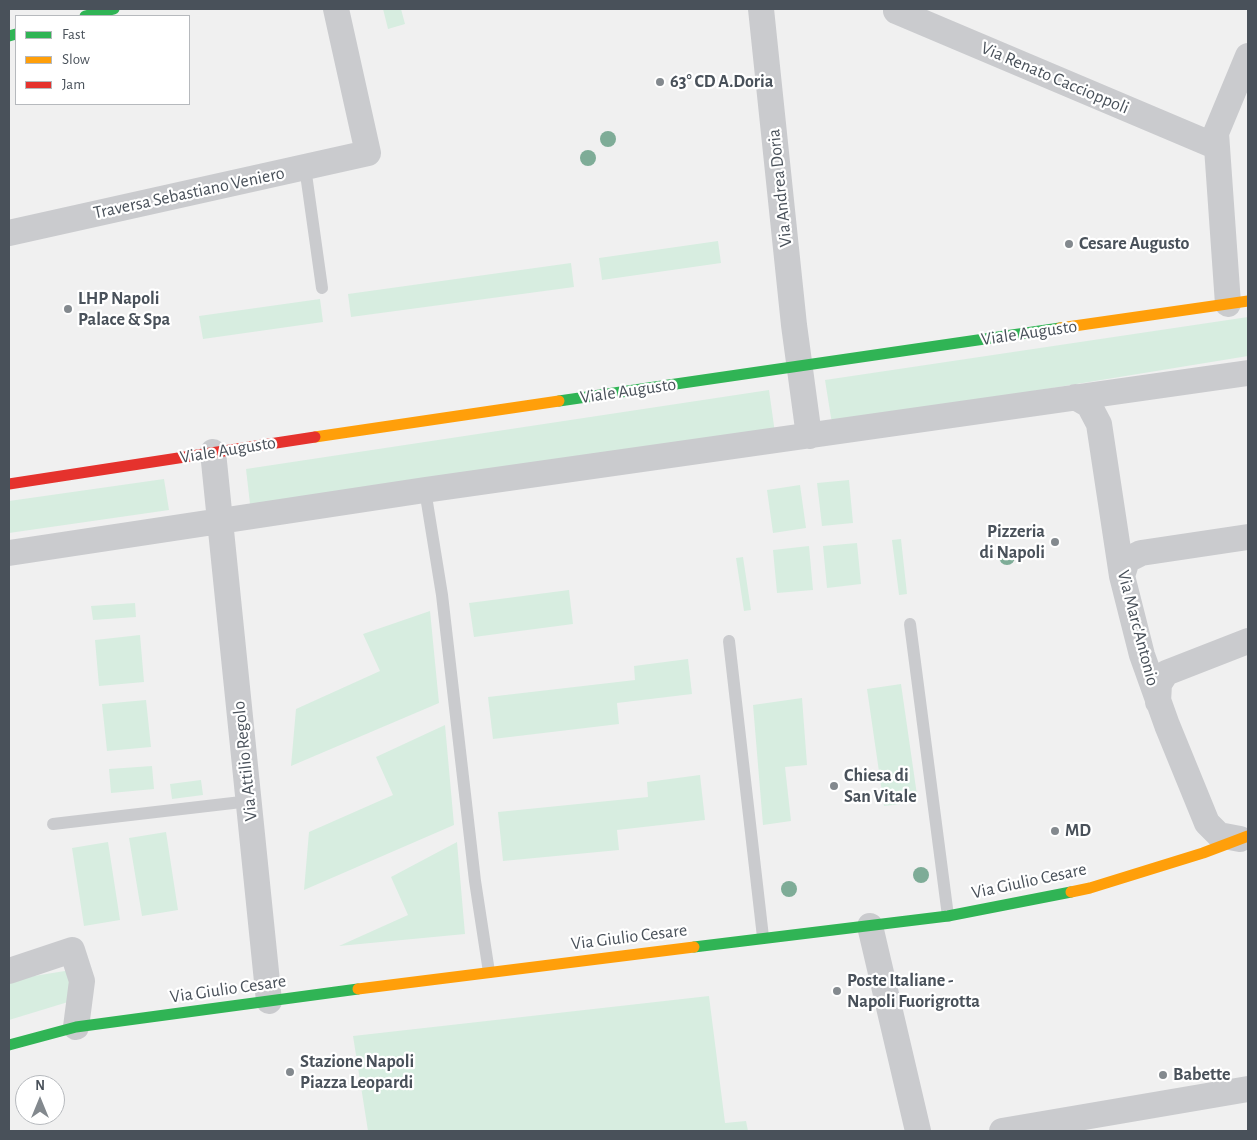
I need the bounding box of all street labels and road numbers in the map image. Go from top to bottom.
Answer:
street label: Via Renato Caccioppoli [978,37,1132,119]
street label: Via Andrea Doria [763,128,797,248]
street label: Traversa Sebastiano Veniero [91,162,287,224]
street label: Viale Augusto [980,316,1078,350]
street label: Viale Augusto [579,374,677,408]
street label: Viale Augusto [179,432,277,468]
street label: Via Marc'Antonio [1112,568,1164,688]
street label: Via Attilio Regolo [228,700,262,822]
street label: Via Giulio Cesare [970,858,1088,904]
street label: Via Giulio Cesare [570,919,688,955]
street label: Via Giulio Cesare [169,970,287,1008]

